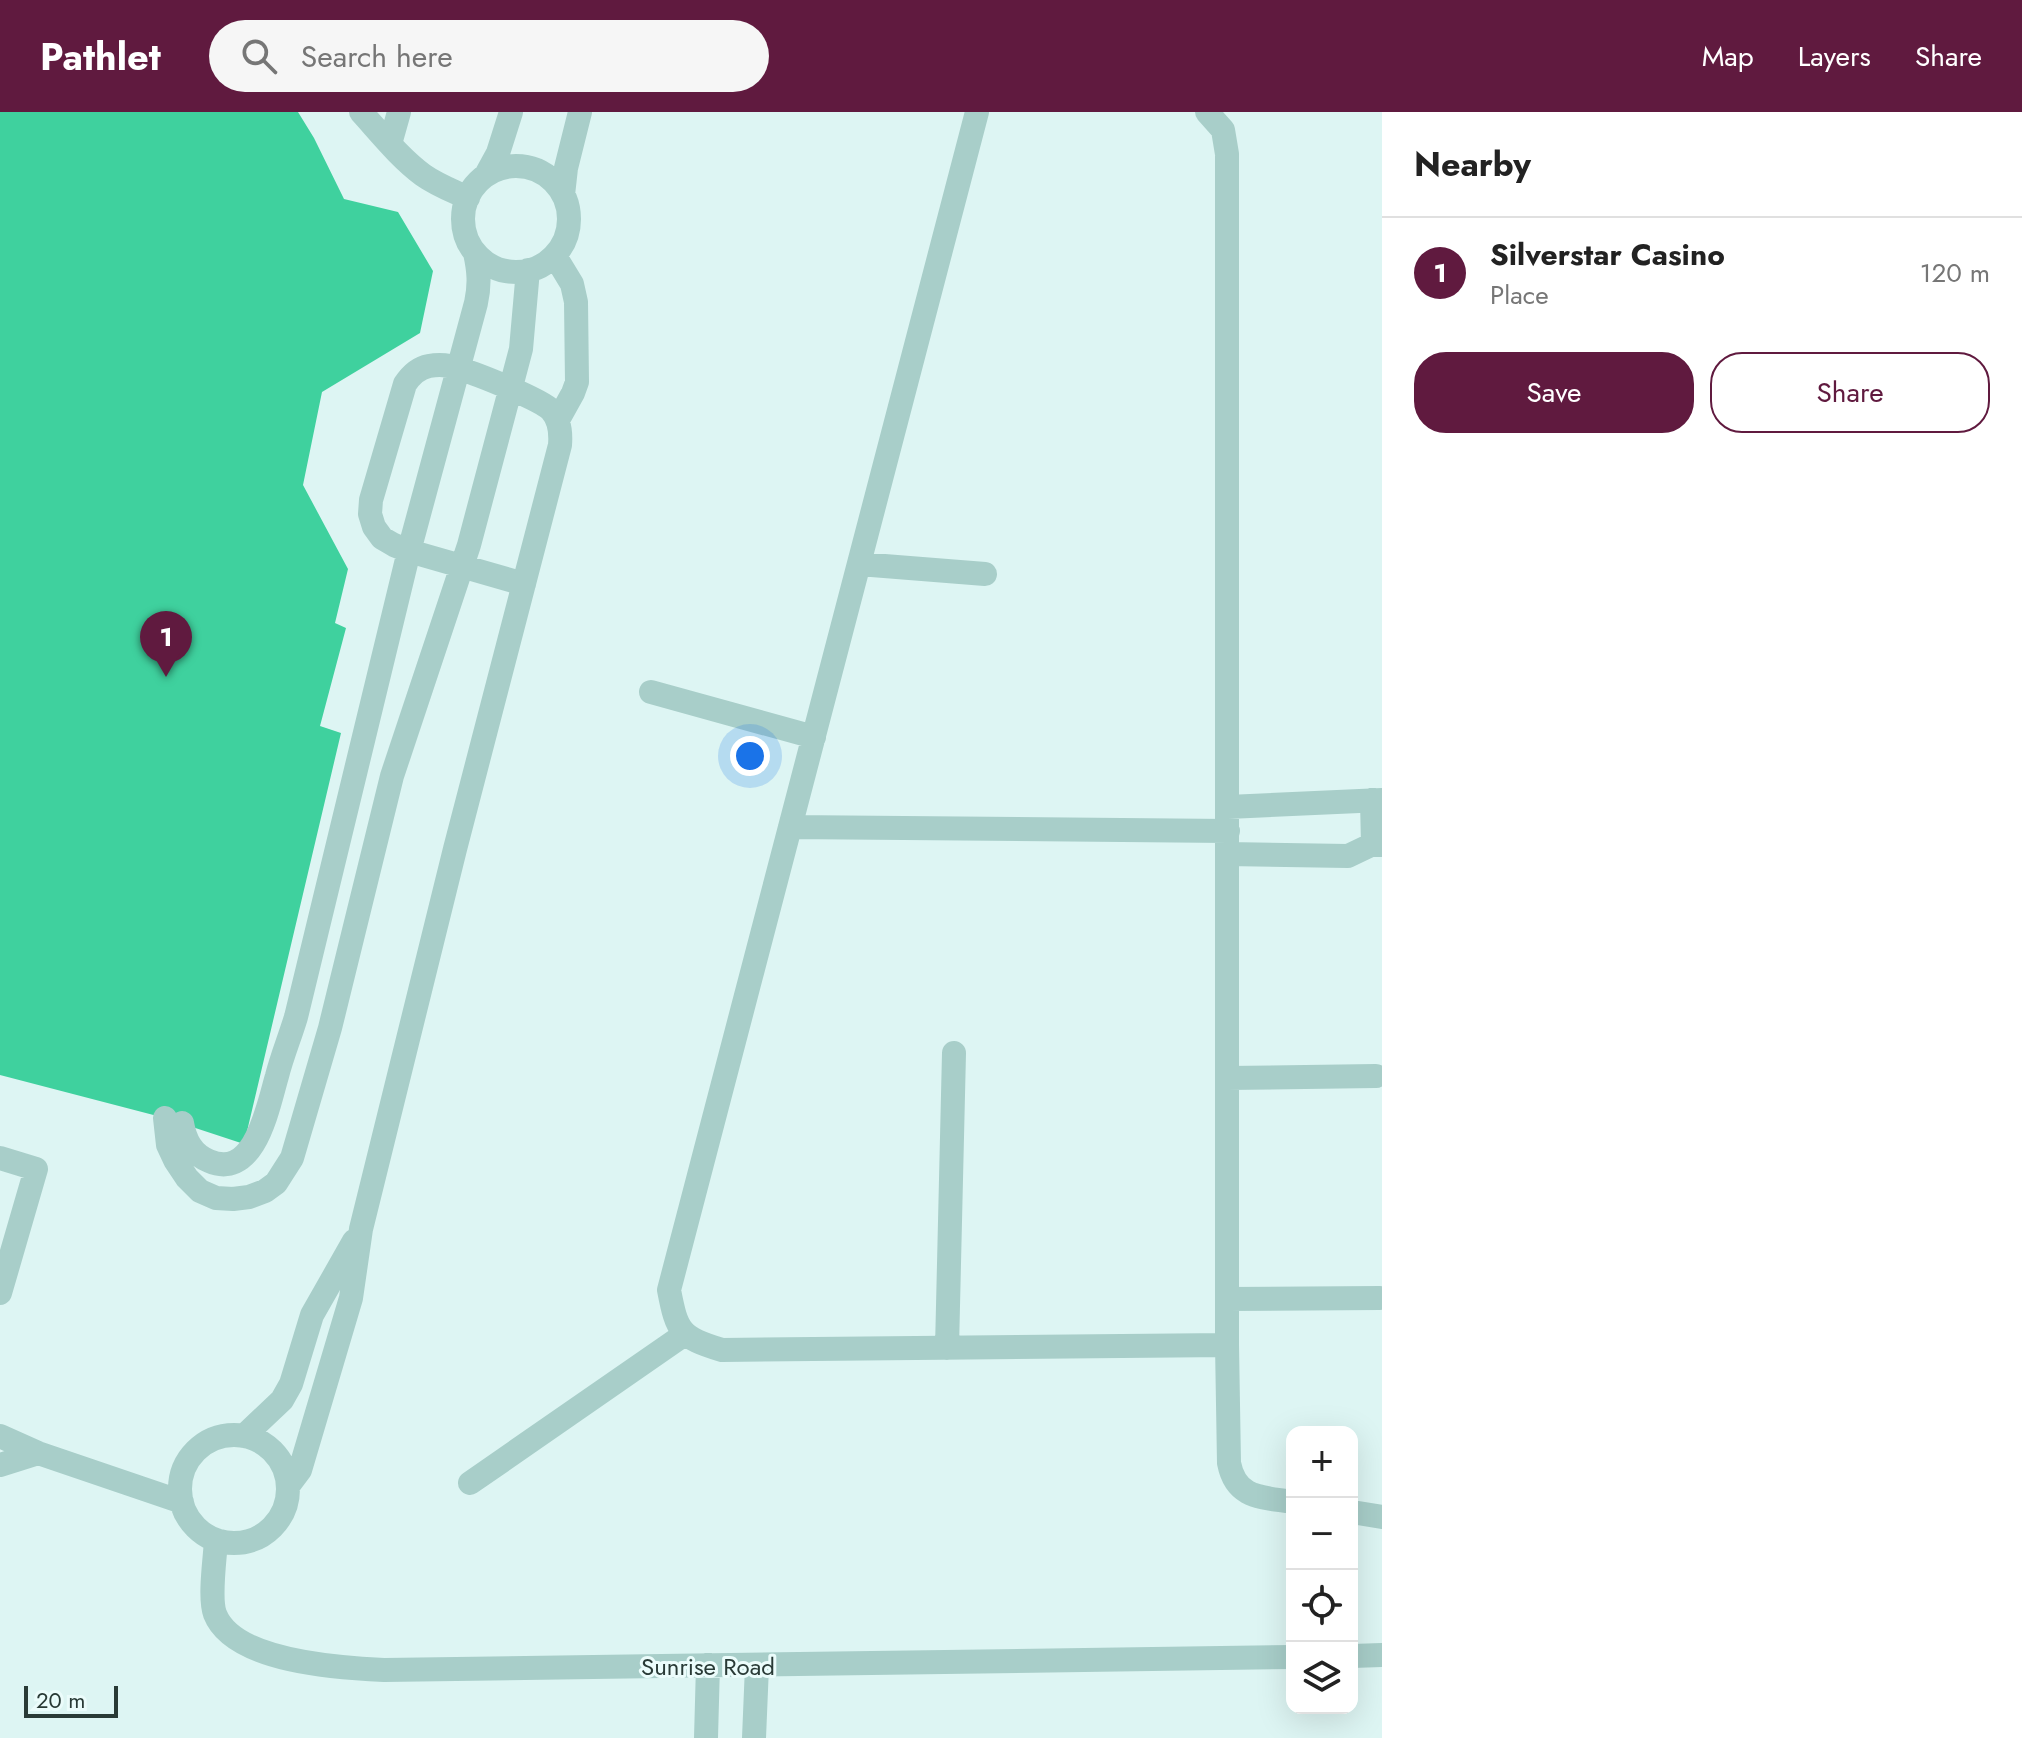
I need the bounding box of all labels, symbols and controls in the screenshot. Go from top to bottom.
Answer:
search box [209,20,769,92]
text: Pathlet [40,29,161,84]
icon: search [237,34,281,78]
text: Search here [301,35,453,78]
text: Map [1702,36,1754,77]
text: Layers [1798,36,1871,77]
text: Share [1915,36,1982,77]
text: Nearby [1414,140,1531,189]
text: Silverstar Casino [1490,233,1725,276]
text: 1 [1433,254,1447,292]
text: 120 m [1920,254,1990,292]
text: Place [1490,276,1549,314]
button: Save [1414,352,1694,433]
button: Share [1710,352,1990,433]
pin: 1 [140,611,192,677]
your location [730,736,770,776]
map controls [1286,1426,1358,1714]
button: + [1286,1426,1358,1498]
button: − [1286,1498,1358,1570]
button: locate [1286,1570,1358,1642]
button: layers [1286,1642,1358,1714]
street label: Sunrise Road [641,1649,775,1684]
scale bar [24,1682,118,1718]
text: 20 m [36,1684,85,1716]

